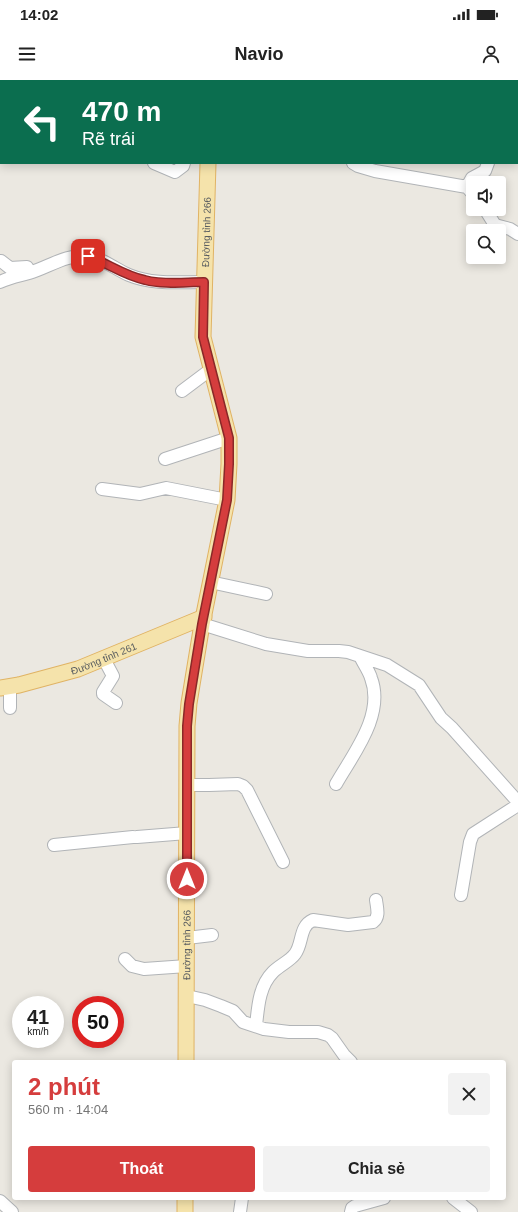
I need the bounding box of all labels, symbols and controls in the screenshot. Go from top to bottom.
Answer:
text: 14:02 [20,6,58,23]
icon: menu [16,43,38,65]
icon: person [480,43,502,65]
text: Navio [234,44,284,64]
icon: left [16,96,68,148]
text: 470 m [82,96,161,127]
text: Rẽ trái [82,129,135,149]
map controls [466,176,506,264]
button: sound [466,176,506,216]
street label: Đường tỉnh 266 [200,196,213,267]
button: search [466,224,506,264]
pin [71,239,105,273]
icon: arrive [77,245,99,267]
street label: Đường tỉnh 261 [69,640,138,676]
position arrow [166,858,208,900]
street label: Đường tỉnh 266 [181,910,192,980]
speed limit sign: 50 [72,996,124,1048]
text: 41 [27,1006,49,1028]
text: km/h [27,1026,49,1037]
text: 2 phút [28,1073,100,1100]
button: close [448,1073,490,1115]
text: 560 m · 14:04 [28,1102,108,1117]
button: Thoát [28,1146,255,1192]
button: Chia sẻ [263,1146,490,1192]

